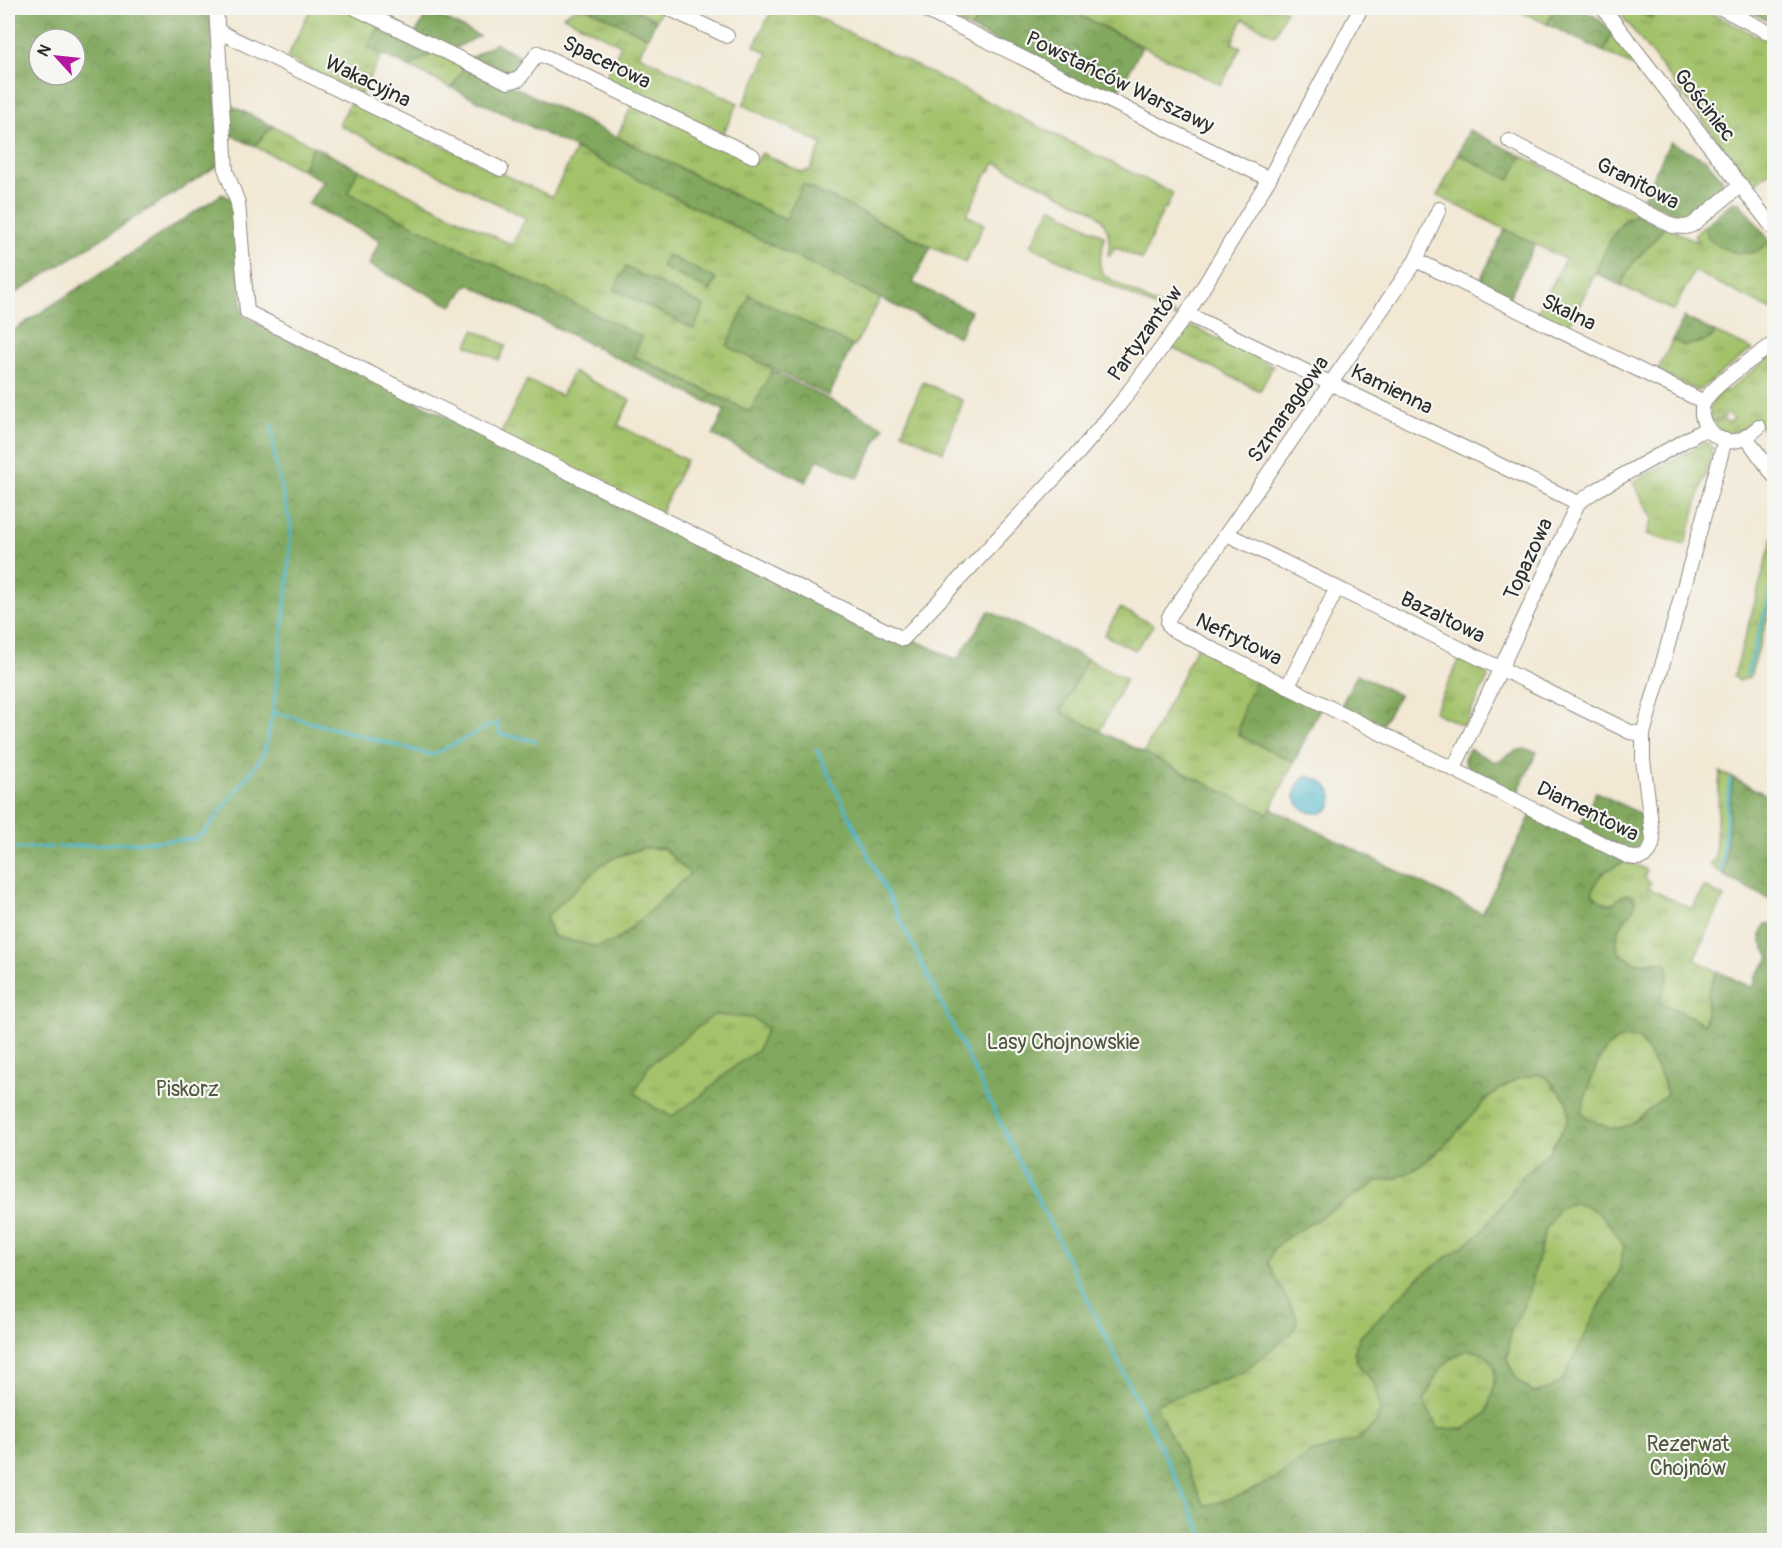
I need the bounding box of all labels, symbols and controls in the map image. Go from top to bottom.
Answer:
street label: Powstańców Warszawy [1021,25,1218,140]
north arrow [27,27,87,87]
street label: Spacerowa [558,29,655,95]
text: N [33,41,56,60]
street label: Wakacyjna [320,49,415,114]
street label: Gościniec [1668,63,1742,147]
street label: Granitowa [1592,151,1684,216]
street label: Partyzantów [1102,280,1189,386]
street label: Skalna [1537,288,1601,337]
street label: Szmaragdowa [1242,351,1335,468]
street label: Kamienna [1346,358,1437,421]
street label: Topazowa [1498,514,1559,605]
street label: Bazaltowa [1396,585,1490,649]
street label: Nefrytowa [1191,607,1286,672]
street label: Diamentowa [1532,775,1643,848]
park label: Lasy Chojnowskie [986,1029,1140,1056]
park label: Piskorz [155,1076,219,1103]
park label: Rezerwat Chojnów [1646,1431,1730,1482]

